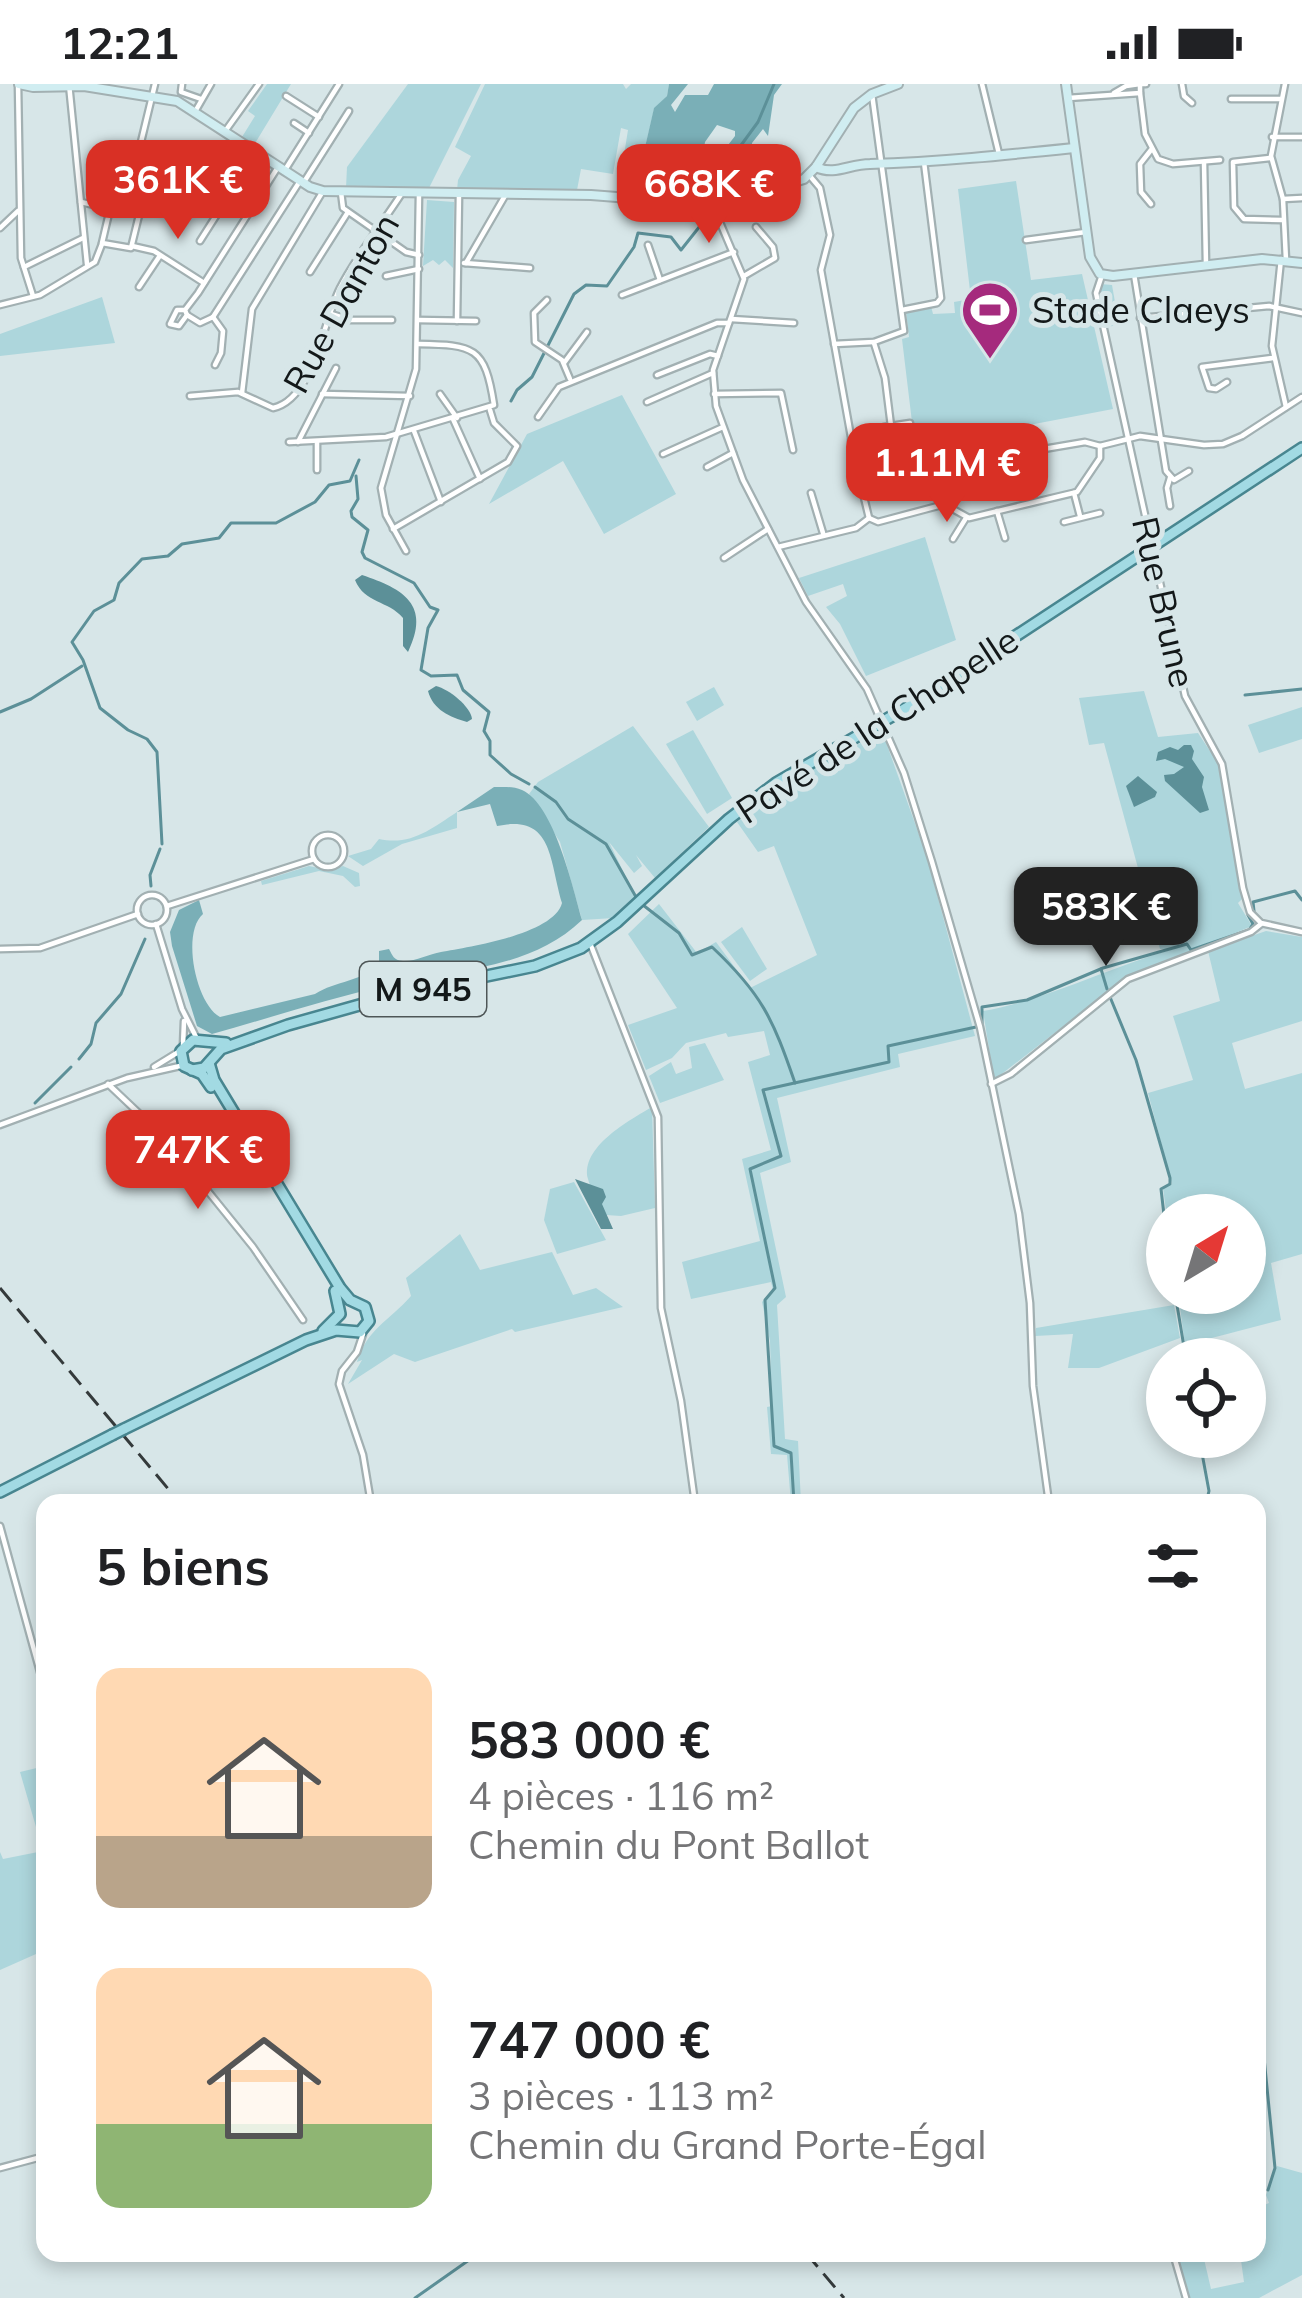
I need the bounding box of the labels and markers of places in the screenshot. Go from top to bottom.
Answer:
pin: 361K € [80,140,276,242]
pin: 668K € [611,144,807,246]
sports icon: Stade Claeys [959,279,1021,361]
place label: Stade Claeys [1032,287,1250,332]
pin: 1.11M € [836,423,1058,525]
pin: 583K € [1008,867,1204,969]
pin: 747K € [100,1110,296,1212]

